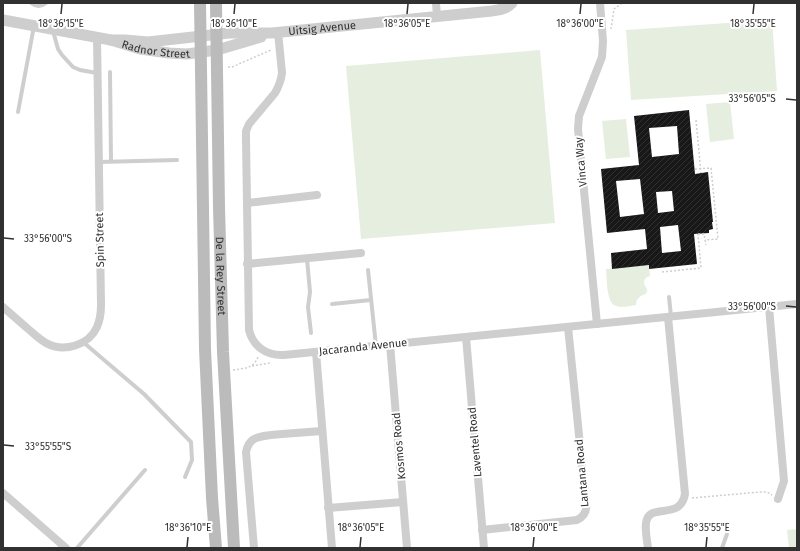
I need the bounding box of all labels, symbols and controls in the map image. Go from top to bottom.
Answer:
text: 18°36'15"E [38,18,84,30]
text: 18°36'10"E [211,18,257,30]
street label: Uitsig Avenue [288,18,357,38]
text: 18°36'05"E [384,18,430,30]
text: 18°36'00"E [556,18,604,30]
text: 18°35'55"E [730,18,776,30]
street label: Radnor Street [120,37,191,61]
text: 33°56'05"S [728,93,776,105]
street label: Vinca Way [572,136,590,187]
street label: Spin Street [93,212,107,268]
text: 33°56'00"S [24,233,73,245]
street label: De la Rey Street [213,236,228,316]
text: 33°56'00"S [728,301,777,313]
street label: Jacaranda Avenue [318,336,408,358]
street label: Laventel Road [465,406,485,478]
street label: Kosmos Road [390,412,408,480]
street label: Lantana Road [573,438,591,508]
text: 33°55'55"S [25,441,72,453]
text: 18°36'10"E [165,522,211,534]
text: 18°36'05"E [338,522,384,534]
text: 18°36'00"E [510,522,558,534]
text: 18°35'55"E [684,522,730,534]

